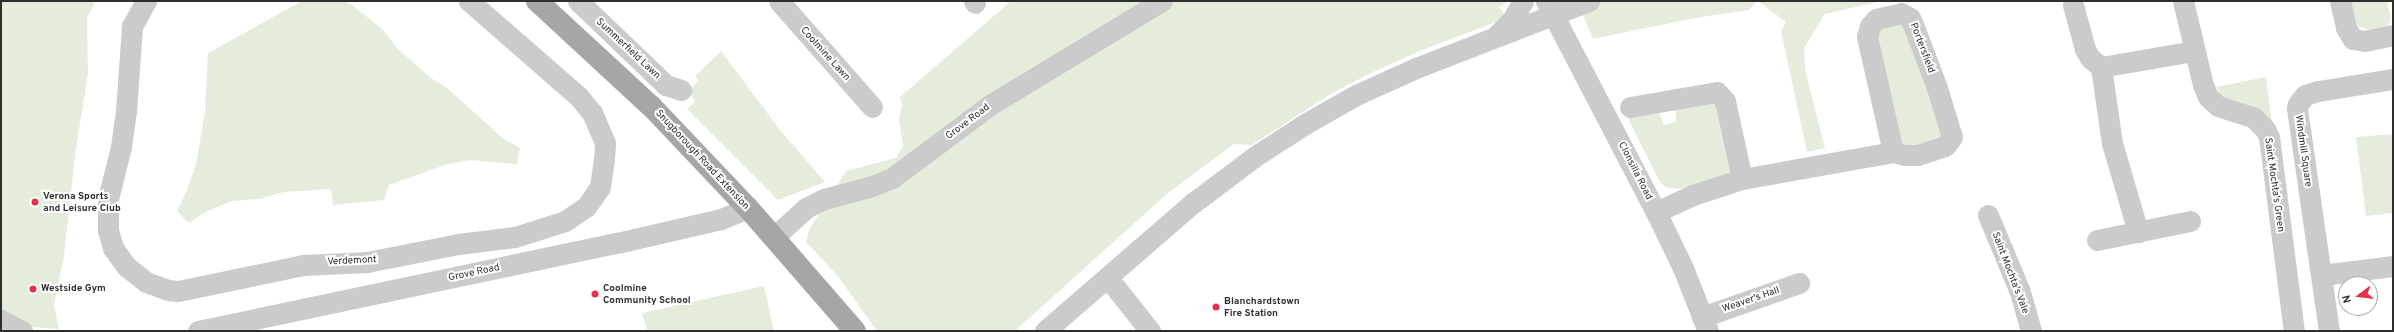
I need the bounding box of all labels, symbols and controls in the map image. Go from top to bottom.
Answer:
street label: Summerfield Lawn [593,16,663,82]
street label: Portersfield [1907,21,1937,75]
street label: Coolmine Lawn [798,25,852,83]
street label: Grove Road [944,102,992,142]
street label: Snugborough Road Extension [653,108,751,212]
street label: Windmill Square [2292,114,2314,188]
street label: Saint Mochta's Green [2261,137,2287,233]
street label: Clonsilla Road [1615,140,1655,202]
place label: Verona Sports and Leisure Club [43,190,121,214]
marker: Verona Sports and Leisure Club [30,197,40,207]
street label: Saint Mochta's Vale [1989,230,2031,316]
street label: Verdemont [327,254,377,268]
street label: Grove Road [447,262,501,284]
north arrow [2338,276,2378,316]
place label: Coolmine Community School [603,282,691,306]
place label: Westside Gym [41,283,106,295]
marker: Westside Gym [28,284,38,294]
street label: Weaver's Hall [1721,285,1781,315]
marker: Coolmine Community School [590,289,600,299]
text: N [2340,293,2355,304]
place label: Blanchardstown Fire Station [1224,295,1300,318]
marker: Blanchardstown Fire Station [1211,302,1221,312]

